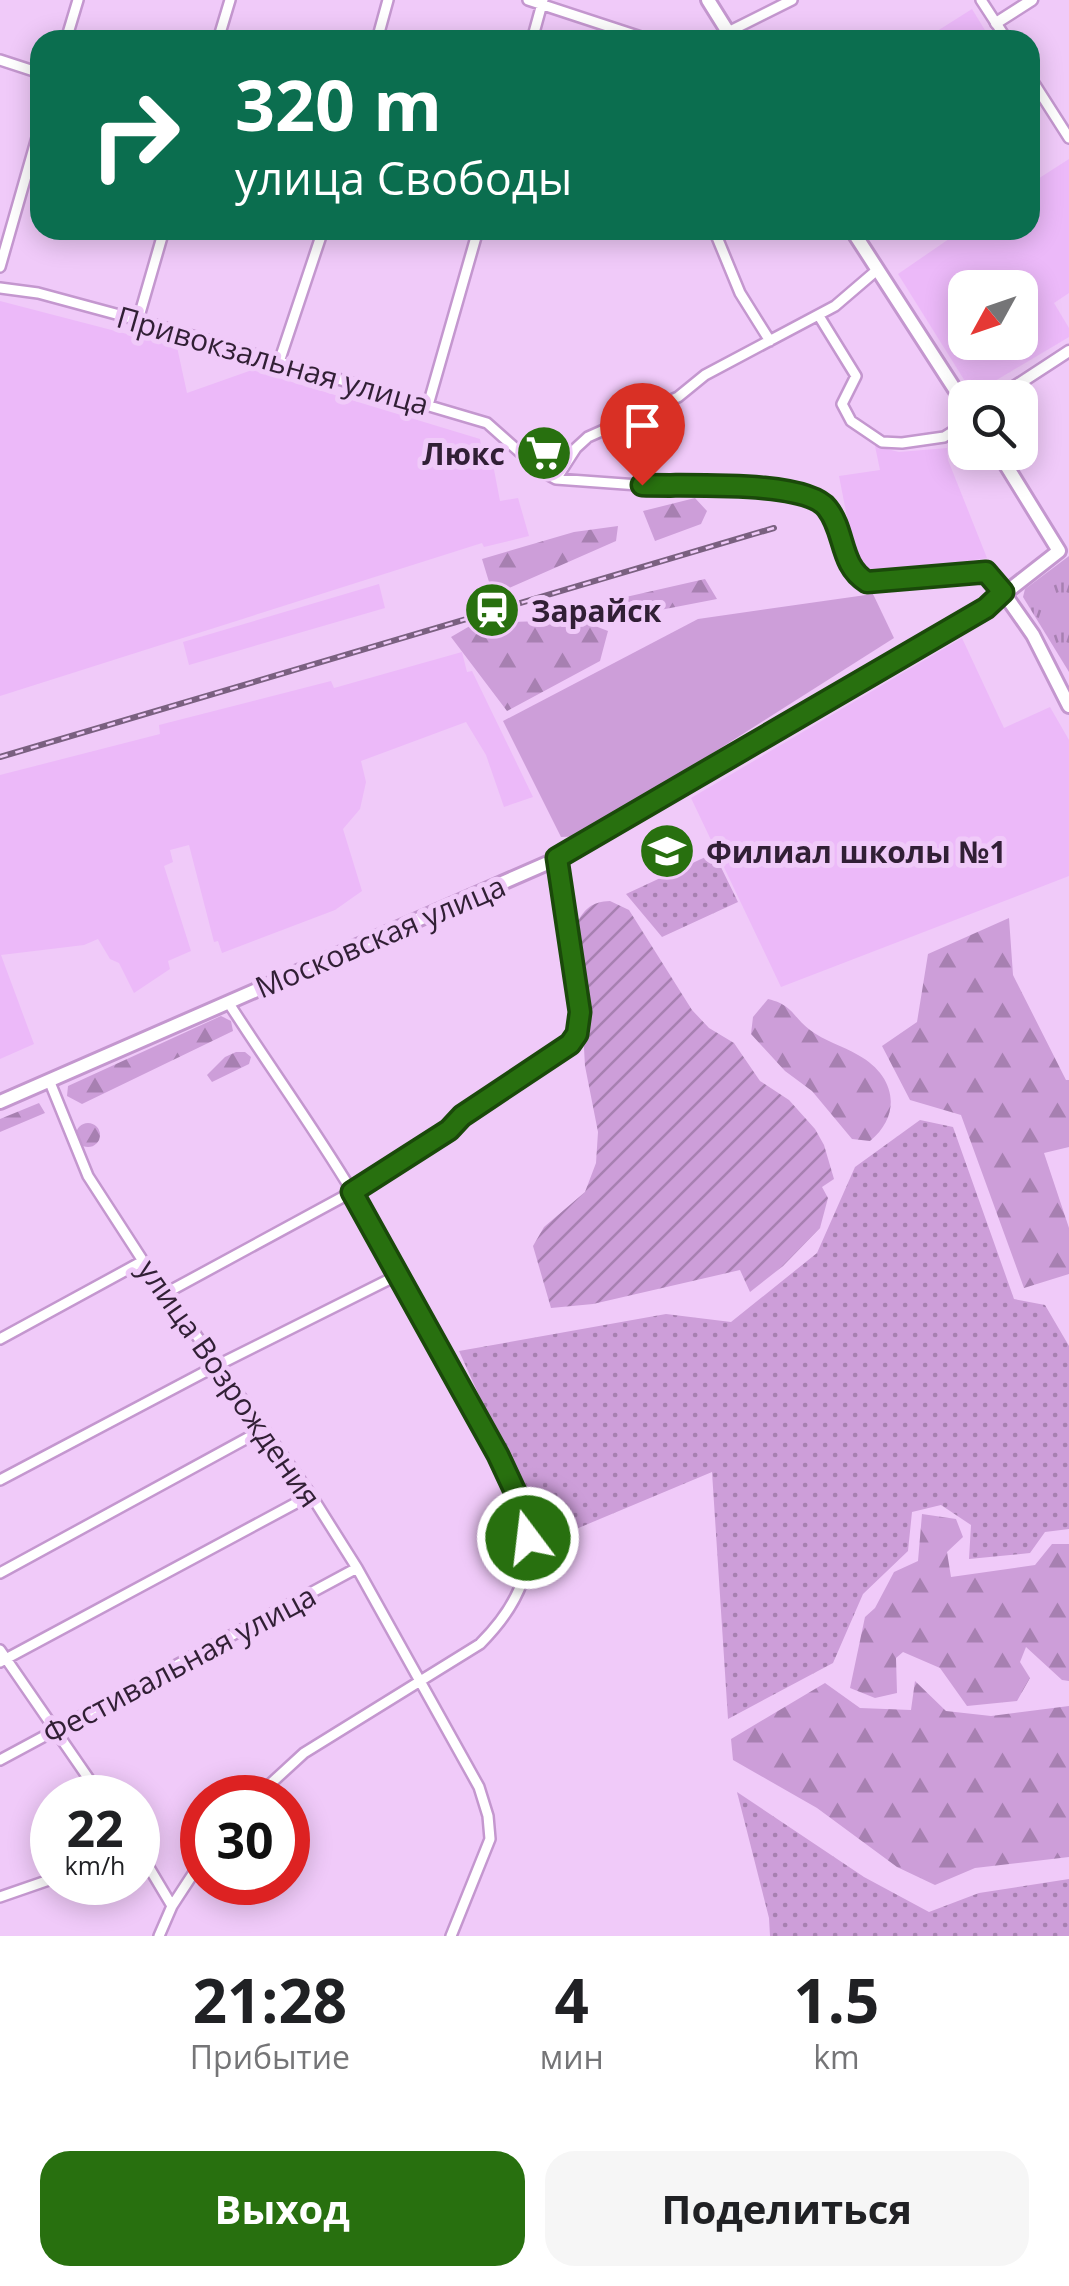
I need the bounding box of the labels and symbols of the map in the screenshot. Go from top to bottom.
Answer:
north arrow [948,270,1038,360]
street label: Привокзальная улица [112,296,434,424]
pin [600,383,685,486]
supermarket icon: Люкс [514,423,574,483]
place label: Люкс [422,433,505,474]
station icon: Зарайск [462,580,522,640]
place label: Зарайск [531,590,662,631]
school or university icon: Филиал школы №1 [637,821,697,881]
place label: Филиал школы №1 [706,831,1006,872]
street label: Московская улица [249,865,511,1007]
street label: улица Возрождения [129,1251,331,1515]
position arrow [476,1486,580,1590]
street label: Фестивальная улица [35,1575,323,1753]
speed limit sign: 30 [180,1775,310,1905]

